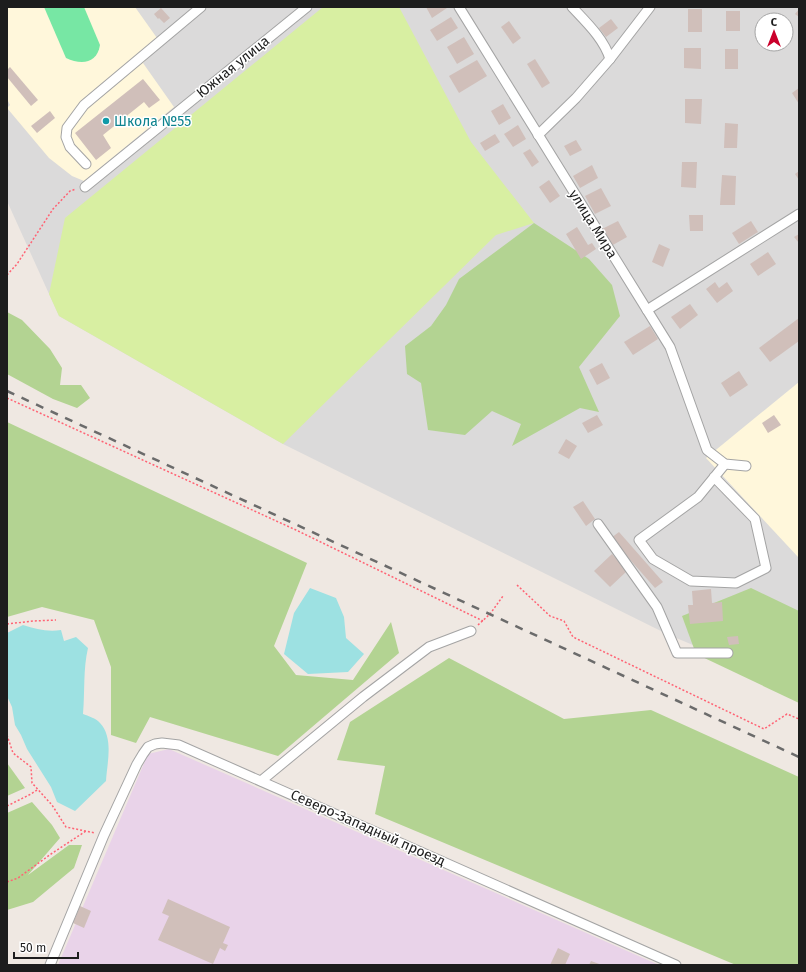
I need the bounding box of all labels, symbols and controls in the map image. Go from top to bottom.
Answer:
north arrow [754,12,794,52]
text: С [771,16,778,29]
street label: Южная улица [193,32,273,102]
place label: Школа №55 [114,113,191,130]
marker: Школа №55 [101,116,111,126]
street label: улица Мира [565,187,621,261]
street label: Северо-Западный проезд [288,786,448,870]
scale bar [14,934,78,960]
text: 50 m [20,941,46,955]

